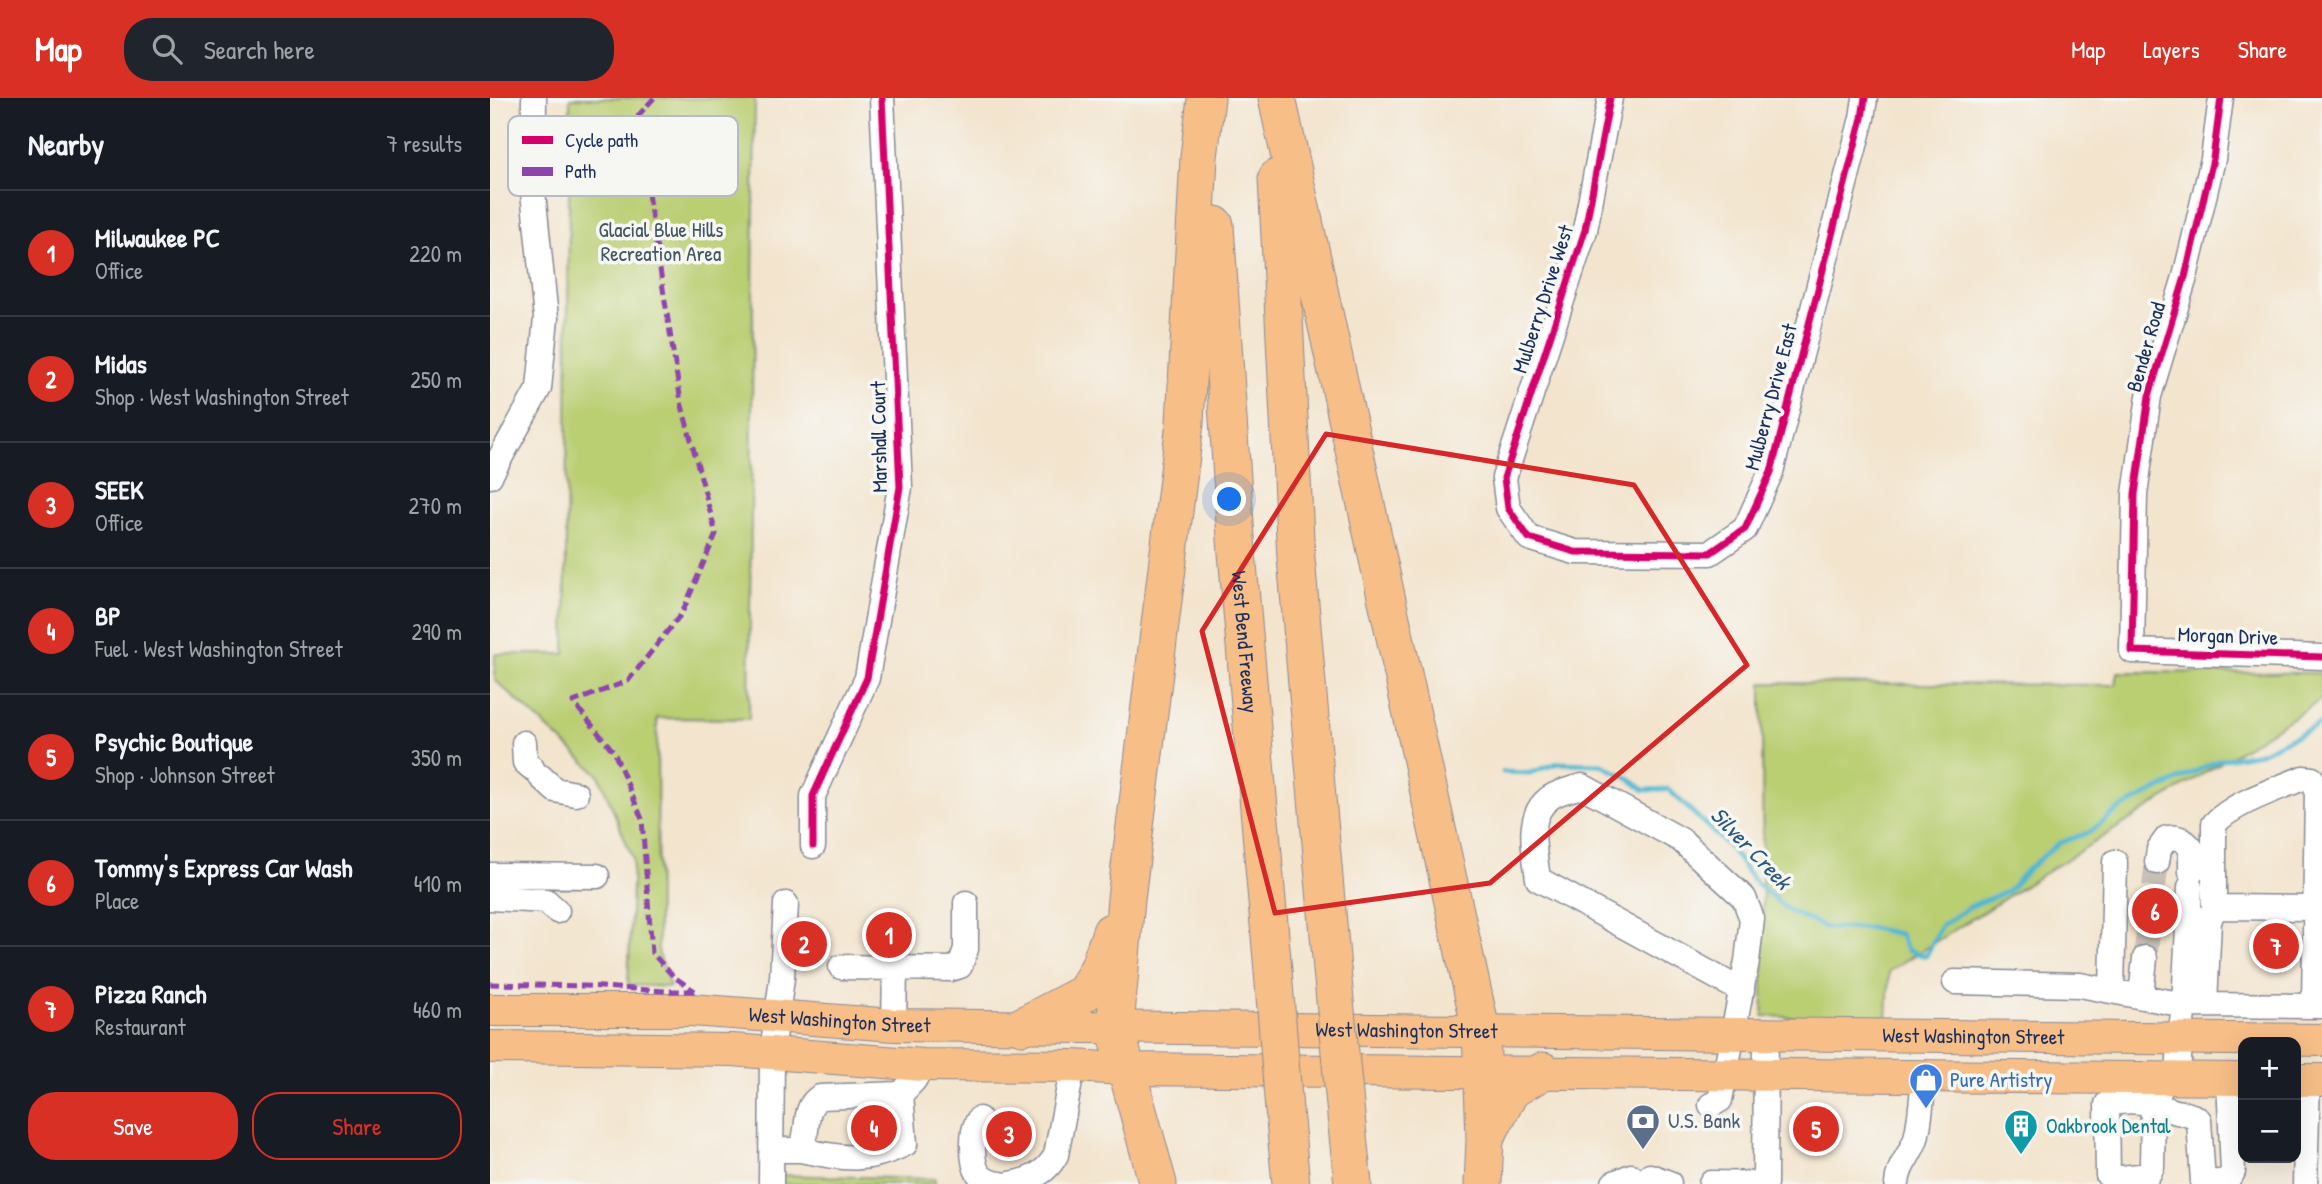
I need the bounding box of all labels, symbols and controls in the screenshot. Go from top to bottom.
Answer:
search box [124,18,614,81]
text: Map [35,27,82,71]
icon: search [148,30,186,68]
text: Search here [204,32,315,67]
text: Map [2071,33,2105,65]
text: Layers [2143,33,2200,65]
text: Share [2238,33,2287,65]
legend [508,116,738,196]
text: Nearby [28,124,104,164]
text: Cycle path [565,127,638,153]
text: 7 results [386,128,462,159]
text: Path [565,158,596,184]
park label: Glacial Blue Hills Recreation Area [599,215,723,268]
text: Milwaukee PC [95,220,220,255]
street label: Mulberry Drive West [1505,220,1580,377]
text: 1 [47,238,55,269]
text: 220 m [409,238,462,269]
text: Office [95,255,143,286]
street label: Bender Road [2119,298,2172,395]
street label: Mulberry Drive East [1737,320,1804,473]
text: Midas [95,346,147,381]
text: 2 [46,364,56,395]
text: 250 m [410,364,462,395]
street label: Marshall Court [863,380,894,493]
text: Shop · West Washington Street [95,381,349,412]
text: SEEK [95,472,144,507]
your location [1212,482,1246,516]
text: 3 [46,490,56,521]
text: 270 m [409,490,462,521]
text: Office [95,507,143,538]
street label: West Bend Freeway [1225,570,1266,714]
text: BP [95,598,121,633]
text: 4 [47,616,55,647]
text: 290 m [412,616,462,647]
street label: Morgan Drive [2177,619,2279,652]
text: Fuel · West Washington Street [95,633,343,664]
text: Psychic Boutique [95,724,253,759]
text: 5 [46,742,56,773]
text: 350 m [411,742,462,773]
text: Shop · Johnson Street [95,759,275,790]
water label: Silver Creek [1704,800,1800,897]
text: Tommy's Express Car Wash [95,850,352,885]
text: 6 [46,868,56,899]
text: 410 m [414,868,462,899]
text: Place [95,885,139,916]
pin: 6 [2132,885,2178,937]
pin: 1 [866,909,912,961]
pin: 2 [781,918,827,970]
pin: 7 [2253,920,2299,972]
text: Pizza Ranch [95,976,207,1011]
text: 7 [45,994,57,1025]
text: 460 m [413,994,462,1025]
street label: West Washington Street [748,999,931,1039]
text: Restaurant [95,1011,186,1042]
street label: West Washington Street [1315,1014,1498,1045]
street label: West Washington Street [1882,1020,2065,1051]
map controls [2238,1037,2301,1163]
button: + [2238,1037,2301,1100]
shop icon: Pure Artistry [1907,1061,1945,1110]
place label: Pure Artistry [1950,1065,2052,1094]
button: Save [28,1092,238,1160]
button: Share [252,1092,462,1160]
button: − [2238,1100,2301,1163]
pin: 4 [851,1102,897,1154]
bank icon: U.S. Bank [1624,1102,1662,1151]
pin: 5 [1793,1103,1839,1155]
place label: U.S. Bank [1668,1106,1740,1135]
building icon: Oakbrook Dental [2002,1107,2040,1156]
pin: 3 [986,1108,1032,1160]
place label: Oakbrook Dental [2046,1111,2171,1140]

